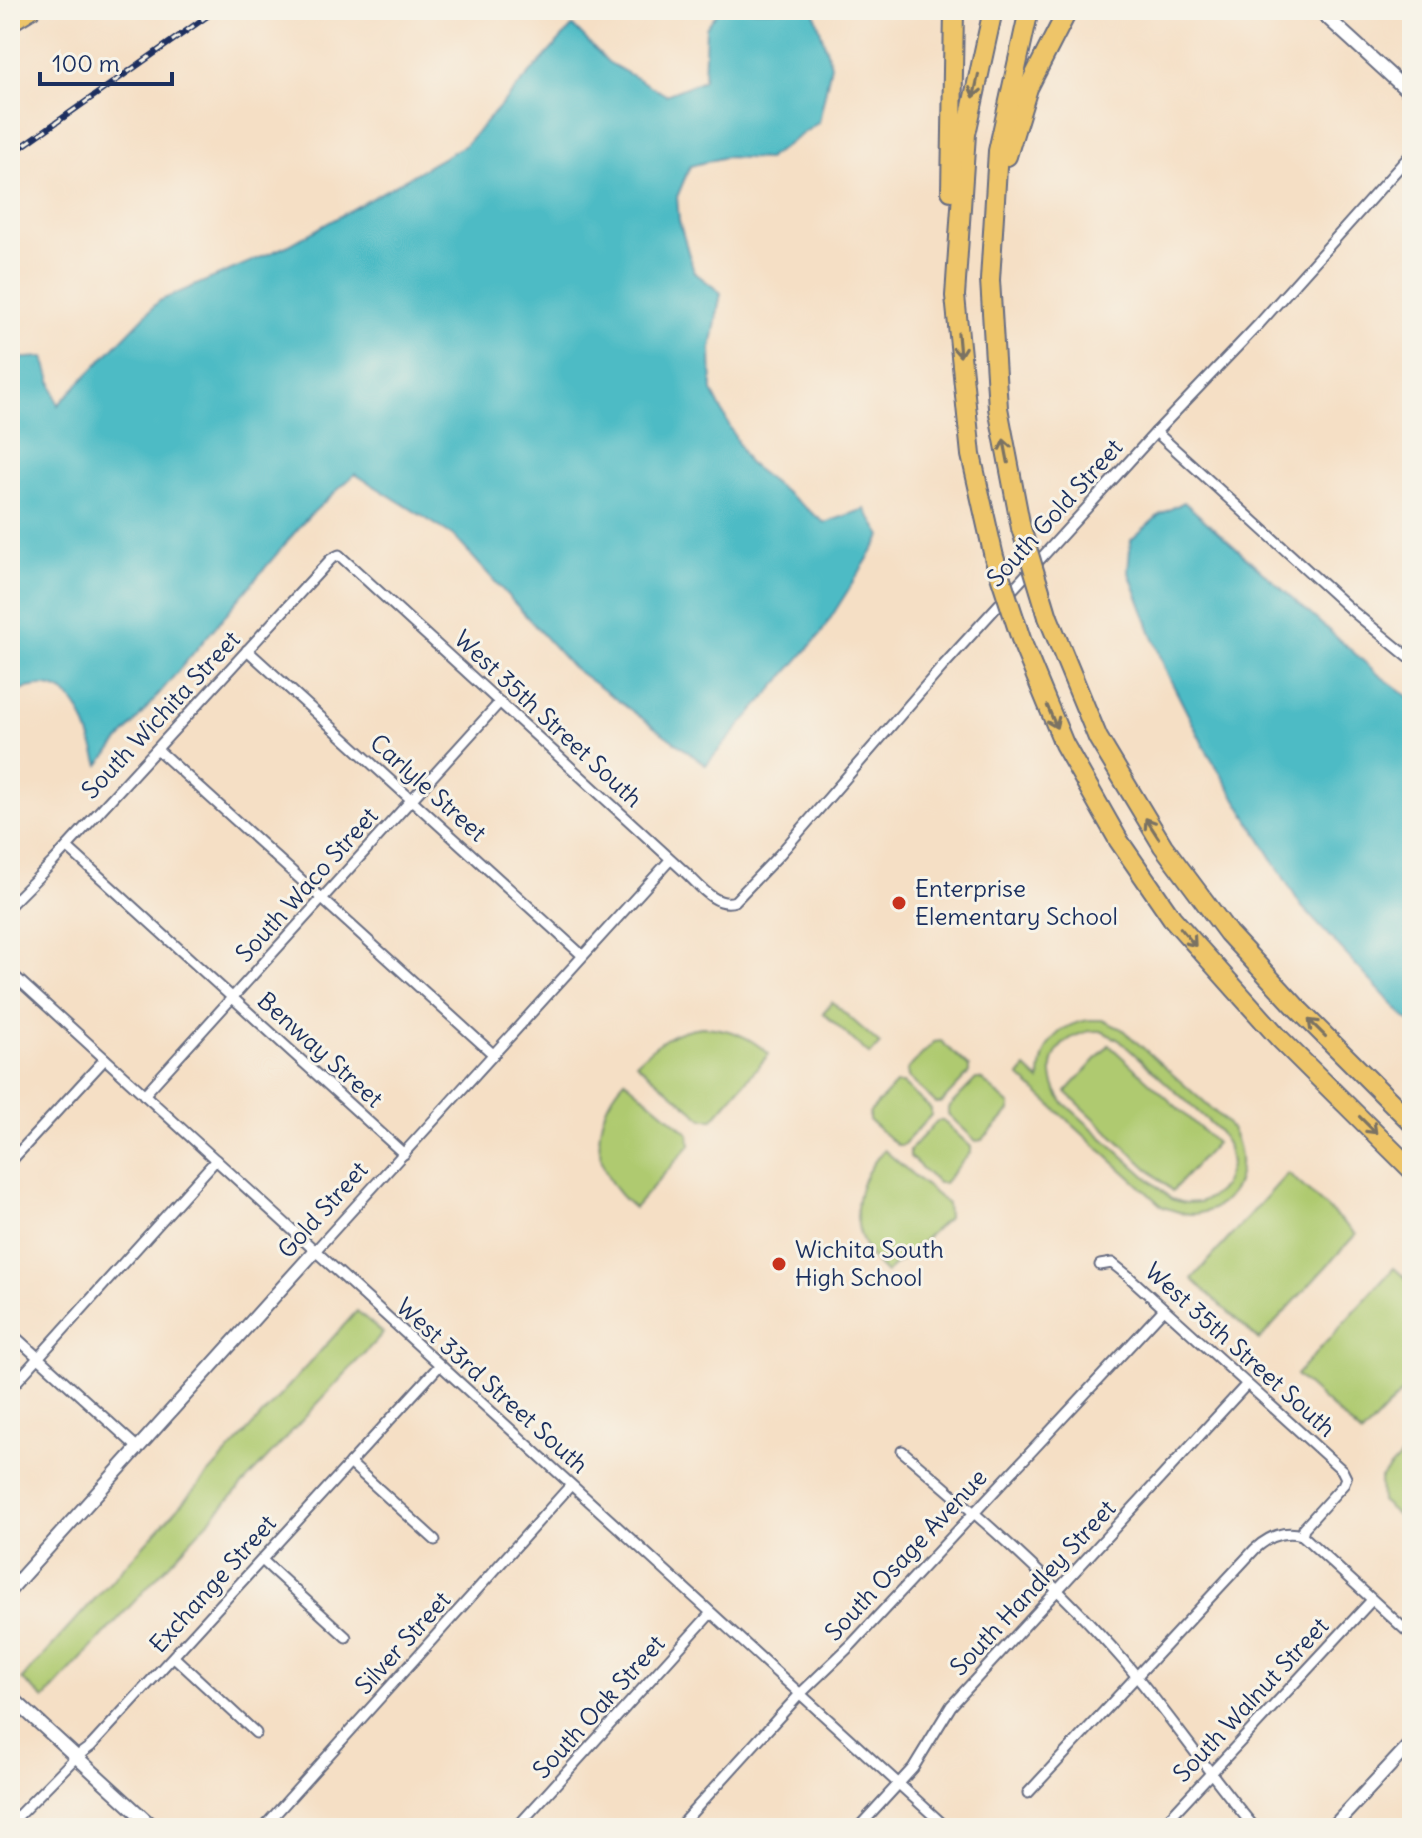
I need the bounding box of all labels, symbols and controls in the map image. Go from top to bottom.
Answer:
scale bar [40,36,172,86]
text: 100 m [52,48,120,78]
one-way arrow [968,73,983,99]
one-way arrow [951,331,966,358]
street label: South Gold Street [980,432,1128,592]
one-way arrow [998,439,1013,465]
street label: West 35th Street South [448,623,649,813]
street label: South Wichita Street [75,624,246,805]
one-way arrow [1046,704,1061,729]
street label: Carlyle Street [364,727,493,847]
street label: South Waco Street [229,801,384,968]
one-way arrow [1143,817,1159,840]
place label: Enterprise Elementary School [915,873,1118,931]
marker: Enterprise Elementary School [890,894,908,912]
one-way arrow [1179,927,1197,947]
street label: Benway Street [252,985,390,1113]
one-way arrow [1308,1019,1327,1038]
one-way arrow [1358,1116,1378,1135]
street label: Gold Street [271,1155,374,1264]
place label: Wichita South High School [795,1234,944,1292]
marker: Wichita South High School [770,1255,788,1273]
street label: West 35th Street South [1139,1256,1342,1443]
street label: West 33rd Street South [391,1291,595,1479]
street label: South Osage Avenue [818,1462,993,1646]
street label: South Handley Street [943,1493,1121,1681]
street label: Exchange Street [143,1508,282,1658]
street label: Silver Street [348,1585,456,1700]
street label: South Walnut Street [1166,1611,1334,1788]
street label: South Oak Street [526,1628,671,1784]

